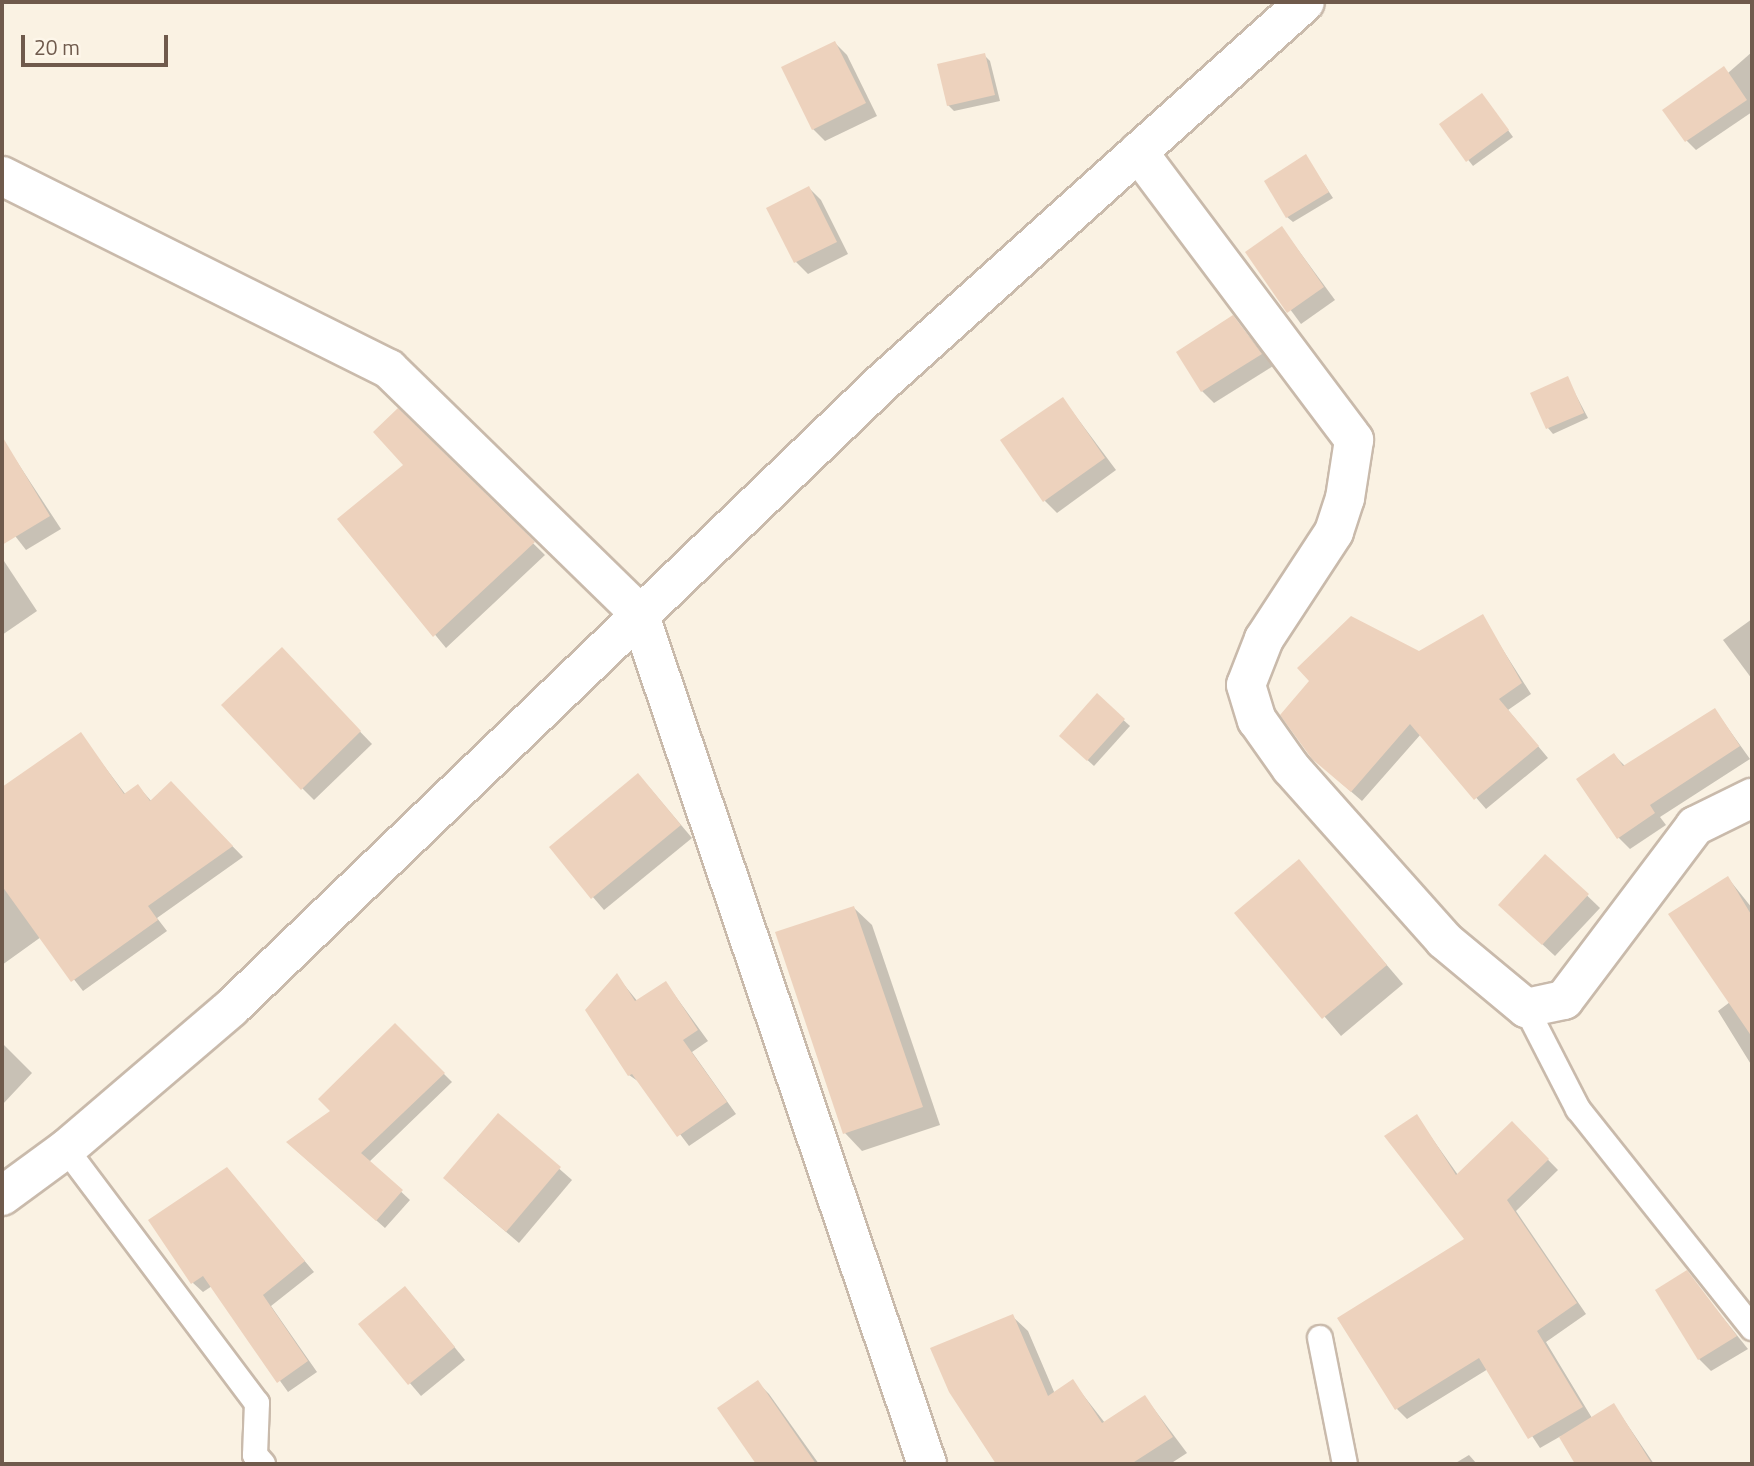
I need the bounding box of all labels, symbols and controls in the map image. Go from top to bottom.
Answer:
scale bar [24,21,172,65]
text: 20 m [34,31,80,63]

